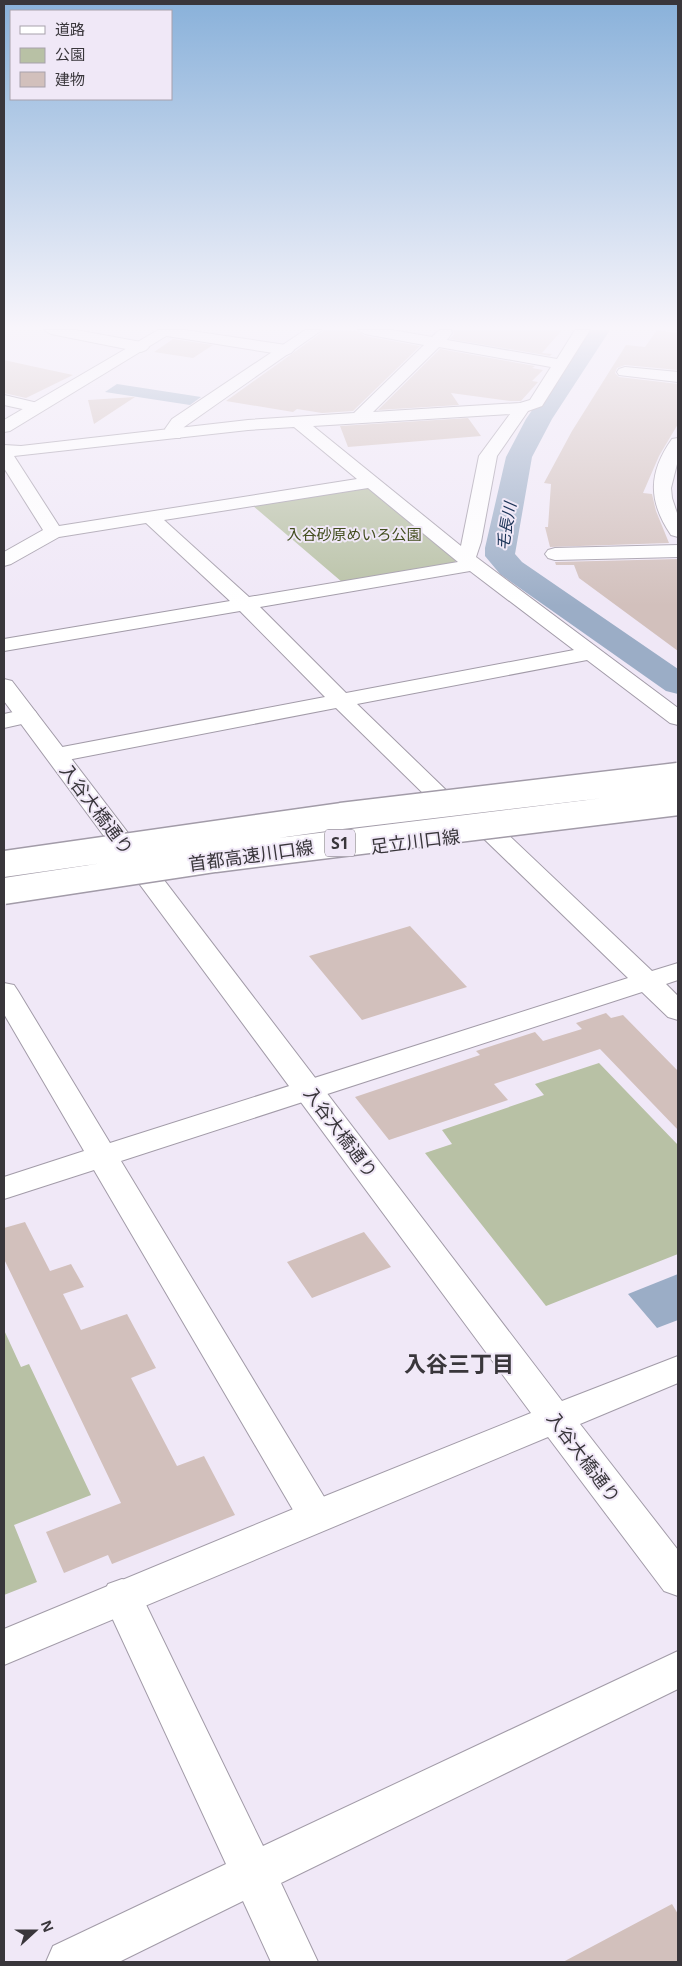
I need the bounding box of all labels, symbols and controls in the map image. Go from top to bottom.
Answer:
legend [10,10,172,100]
text: 道路 [55,19,85,39]
text: 公園 [55,44,85,64]
text: 建物 [55,69,85,89]
water label: 毛長川 [491,498,521,552]
park label: 入谷砂原めいろ公園 [286,524,422,544]
street label: 入谷大橋通り [55,759,139,859]
street label: 足立川口線 [369,824,461,858]
road number: S1 [325,830,355,856]
street label: 首都高速川口線 [187,834,315,876]
street label: 入谷大橋通り [299,1082,383,1182]
district label: 入谷三丁目 [404,1348,514,1378]
street label: 入谷大橋通り [542,1407,626,1507]
north arrow [10,1906,60,1956]
text: N [37,1917,59,1935]

